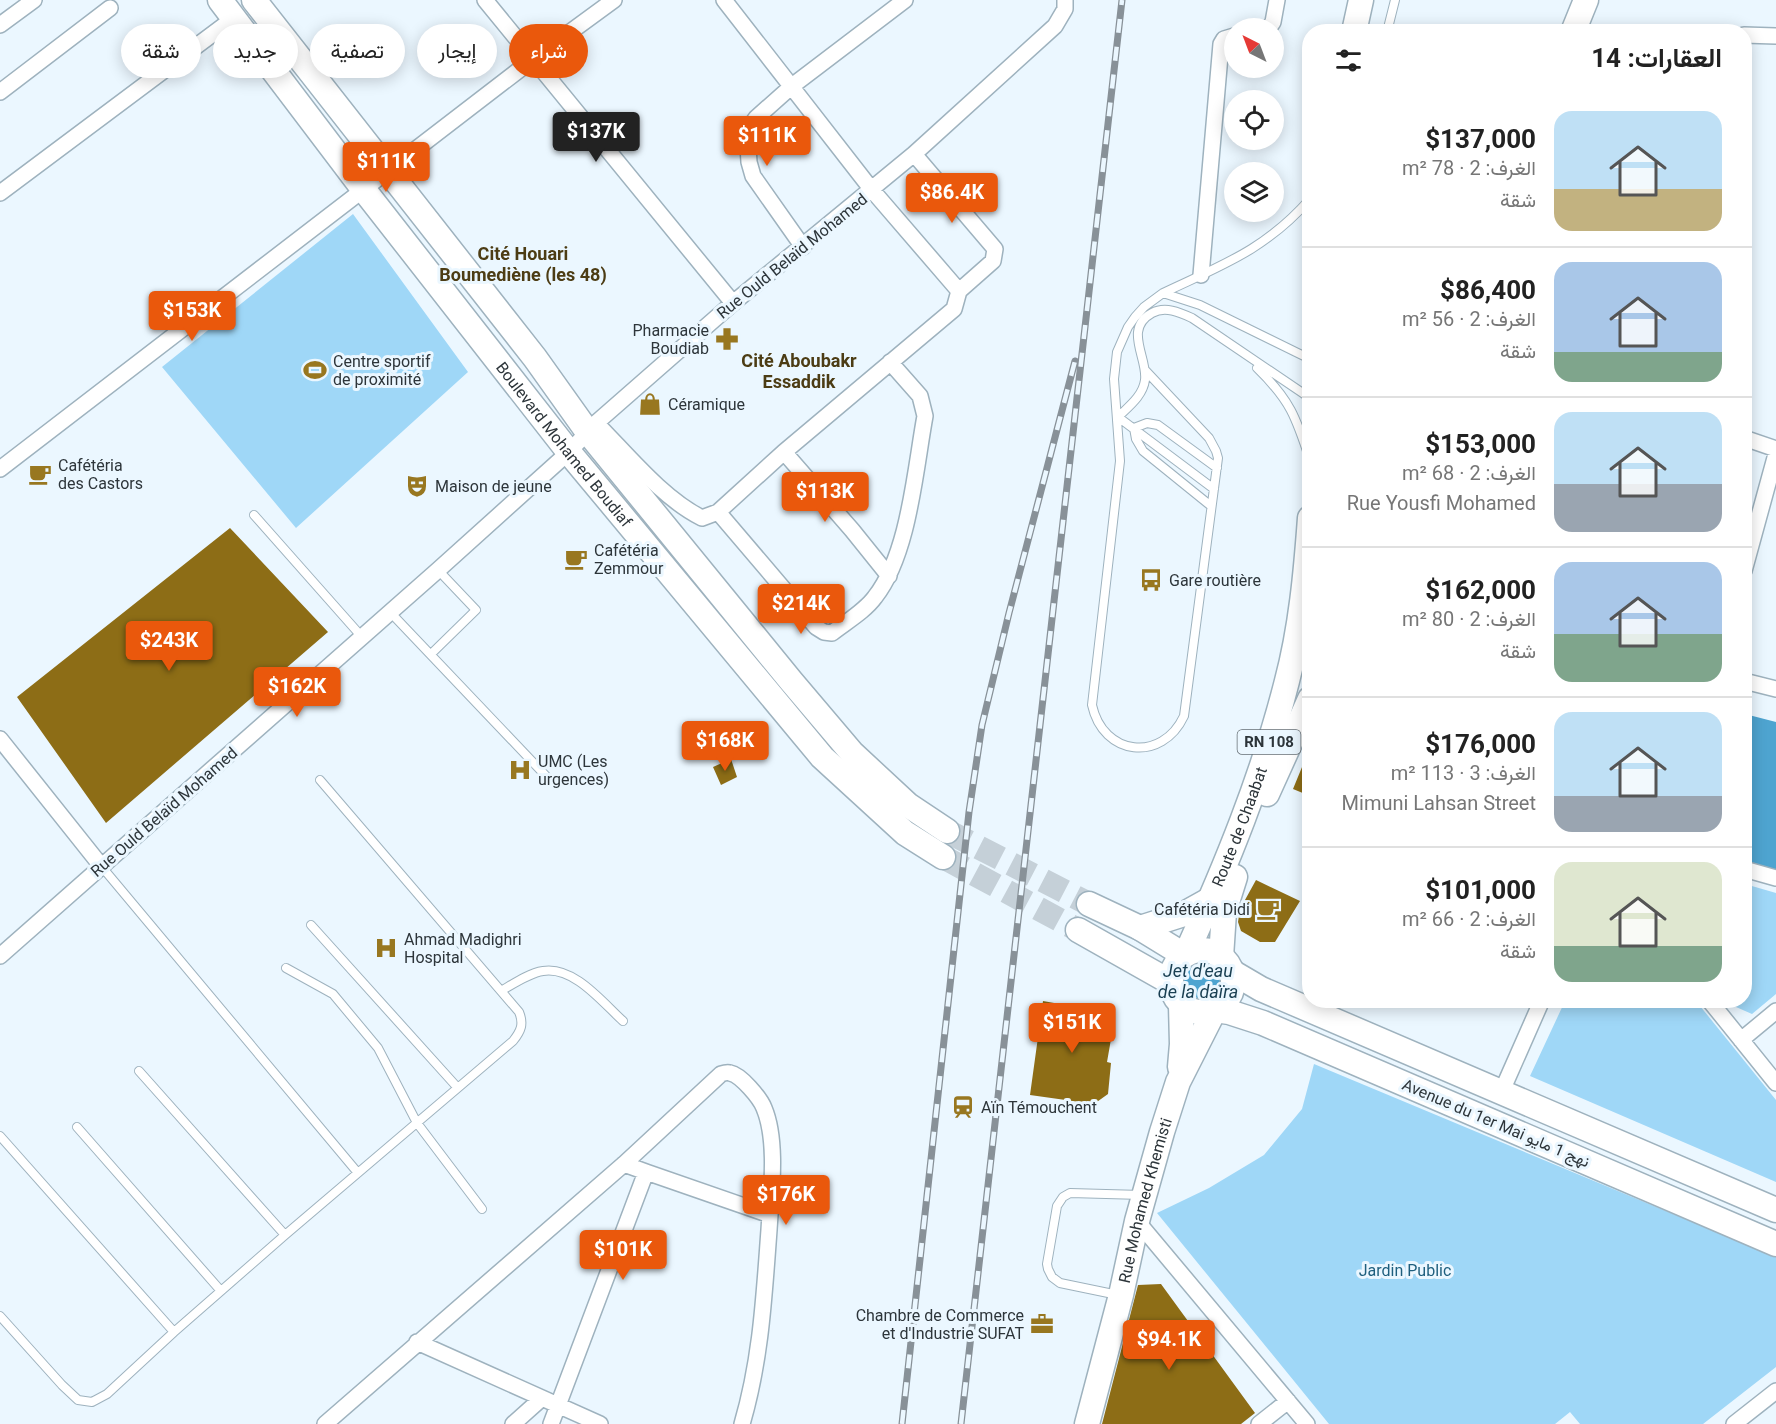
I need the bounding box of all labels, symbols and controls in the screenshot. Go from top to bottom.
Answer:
north arrow [1224,18,1284,78]
map controls [1224,18,1284,222]
chip: شقة [121,24,201,78]
chip: جديد [213,24,298,78]
chip: تصفية [310,24,405,78]
chip: إيجار [417,24,497,78]
chip: شراء [509,24,588,78]
text: العقارات: 14 [1591,43,1722,73]
icon: filters [1332,44,1365,77]
button: locate [1224,90,1284,150]
pin: $137K [554,112,638,163]
pin: $111K [725,116,809,167]
text: $137K [567,119,625,143]
text: $111K [738,123,796,147]
text: $137,000 [1425,124,1536,154]
icon: home [1602,135,1674,207]
pin: $111K [344,142,428,193]
text: $111K [357,149,415,173]
text: الغرف: 2 · 78 m² [1402,156,1536,180]
button: layers [1224,162,1284,222]
pin: $86.4K [903,173,1001,224]
text: $86.4K [920,180,984,204]
text: شقة [1500,188,1536,212]
street label: Rue Ould Belaïd Mohamed [713,189,871,323]
district label: Cité Houari Boumediène (les 48) [439,243,607,286]
text: $86,400 [1440,275,1536,305]
icon: home [1602,286,1674,358]
pin: $153K [150,291,234,342]
text: $153K [163,298,221,322]
text: الغرف: 2 · 56 m² [1402,307,1536,331]
place label: Pharmacie Boudiab [632,321,709,358]
pharmacy icon: Pharmacie Boudiab [714,326,740,352]
text: شقة [1500,339,1536,363]
district label: Cité Aboubakr Essaddik [741,350,857,392]
place label: Centre sportif de proximité [333,352,431,389]
sports icon: Centre sportif de proximité [302,357,328,383]
street label: Boulevard Mohamed Boudiaf [492,358,636,531]
shop icon: Céramique [637,391,663,417]
place label: Céramique [668,395,745,414]
text: $153,000 [1425,429,1536,459]
icon: home [1602,436,1674,508]
place label: Cafétéria des Castors [58,456,143,493]
cafe icon: Cafétéria des Castors [27,461,53,487]
text: الغرف: 2 · 68 m² [1402,461,1536,485]
pin: $113K [783,472,867,523]
theatre icon: Maison de jeune [404,473,430,499]
place label: Maison de jeune [435,477,552,496]
text: $113K [796,479,854,503]
text: Rue Yousfi Mohamed [1347,491,1536,515]
place label: Cafétéria Zemmour [594,541,664,578]
cafe icon: Cafétéria Zemmour [563,546,589,572]
bus stop icon: Gare routière [1138,567,1164,593]
place label: Gare routière [1169,571,1261,590]
text: $162,000 [1425,575,1536,605]
pin: $214K [759,584,843,635]
icon: home [1602,586,1674,658]
text: $214K [772,591,830,615]
text: الغرف: 2 · 80 m² [1402,607,1536,631]
pin: $243K [127,621,211,672]
text: $243K [140,628,198,652]
text: شقة [1500,639,1536,663]
pin: $162K [255,667,339,718]
text: $162K [268,674,326,698]
pin: $168K [683,721,767,772]
text: $168K [696,728,754,752]
text: $176,000 [1425,729,1536,759]
road number: RN 108 [1238,730,1300,754]
icon: home [1602,736,1674,808]
street label: Rue Ould Belaïd Mohamed [87,743,241,881]
place label: UMC (Les urgences) [538,752,609,789]
hospital icon: UMC (Les urgences) [507,757,533,783]
text: الغرف: 3 · 113 m² [1391,761,1536,785]
street label: Route de Chaabat [1207,764,1270,889]
text: Mimuni Lahsan Street [1342,791,1536,815]
text: $101,000 [1425,875,1536,905]
icon: home [1602,886,1674,958]
cafe icon: Cafétéria Didi [1255,896,1281,922]
place label: Cafétéria Didi [1154,900,1250,919]
text: الغرف: 2 · 66 m² [1402,907,1536,931]
place label: Ahmad Madighri Hospital [404,930,522,967]
hospital icon: Ahmad Madighri Hospital [373,935,399,961]
text: شقة [1500,939,1536,963]
water label: Jet d'eau de la daïra [1158,960,1238,1002]
pin: $151K [1030,1003,1114,1054]
text: $151K [1043,1010,1101,1034]
street label: Avenue du 1er Mai نهج 1 مايو [1399,1075,1593,1173]
station icon: Aïn Témouchent [950,1094,976,1120]
place label: Aïn Témouchent [981,1098,1097,1117]
street label: Rue Mohamed Khemisti [1114,1115,1175,1285]
pin: $176K [744,1175,828,1226]
text: $176K [757,1182,815,1206]
pin: $101K [581,1230,665,1281]
text: $101K [594,1237,652,1261]
park label: Jardin Public [1359,1261,1451,1280]
place label: Chambre de Commerce et d'Industrie SUFAT [856,1306,1024,1343]
office icon: Chambre de Commerce et d'Industrie SUFAT [1029,1311,1055,1337]
pin: $94.1K [1120,1320,1218,1371]
text: $94.1K [1137,1327,1201,1351]

